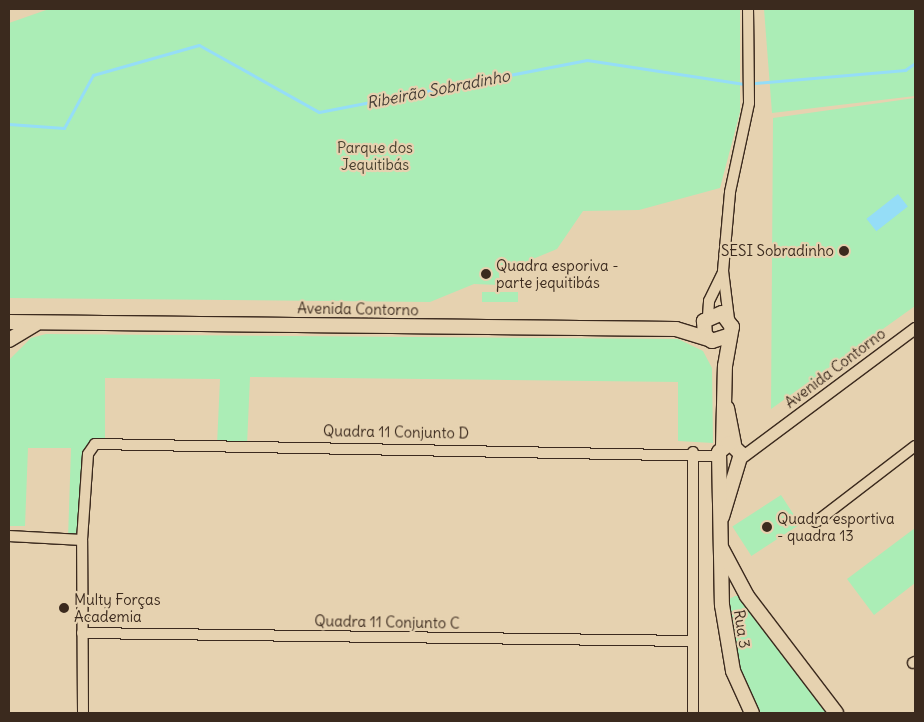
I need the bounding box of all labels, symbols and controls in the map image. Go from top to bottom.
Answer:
water label: Ribeirão Sobradinho [365,66,511,112]
park label: Parque dos Jequitibás [337,138,413,173]
place label: SESI Sobradinho [721,242,834,260]
marker: SESI Sobradinho [838,245,850,257]
place label: Quadra esporiva - parte jequitibás [496,256,619,291]
marker: Quadra esporiva - parte jequitibás [480,268,492,280]
street label: Avenida Contorno [297,299,419,319]
street label: Avenida Contorno [781,324,889,412]
street label: Quadra 11 Conjunto D [323,422,469,442]
place label: Quadra esportiva - quadra 13 [777,509,895,544]
marker: Quadra esportiva - quadra 13 [761,521,773,533]
place label: Multy Forças Academia [74,590,160,625]
marker: Multy Forças Academia [58,602,70,614]
street label: Rua 3 [730,608,754,650]
street label: Quadra 11 Conjunto C [314,612,460,632]

